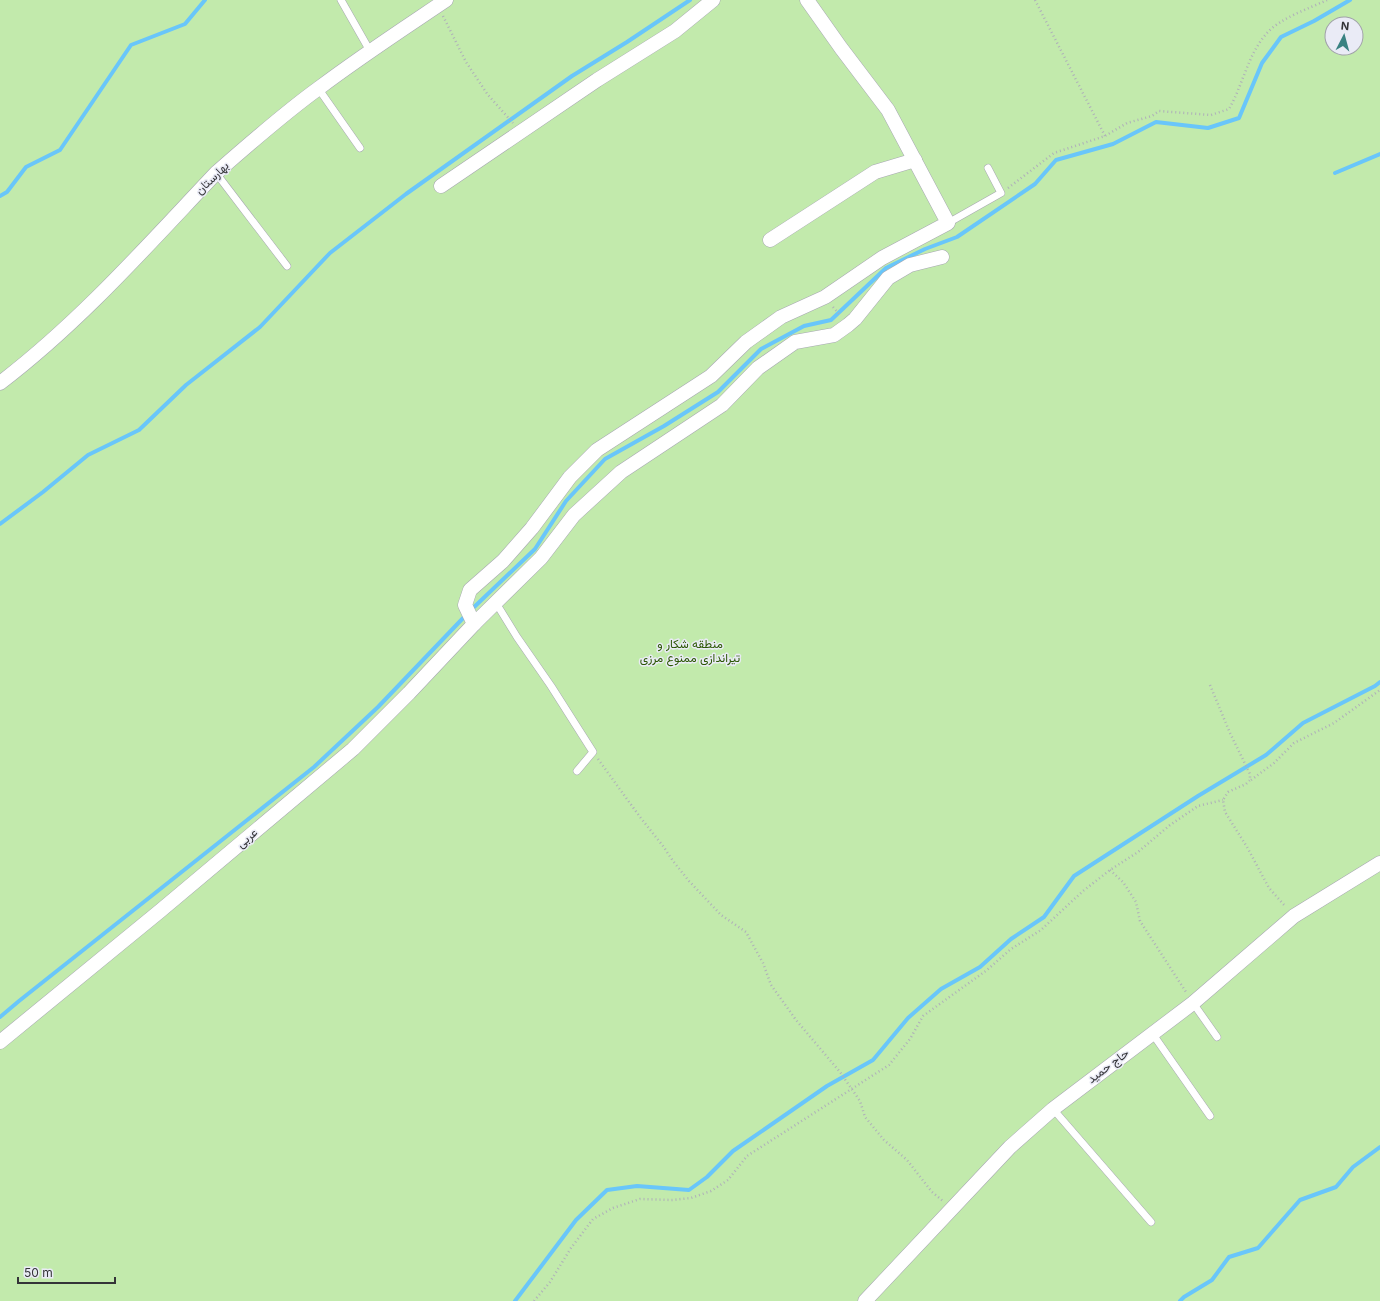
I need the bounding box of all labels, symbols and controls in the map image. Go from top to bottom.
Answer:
north arrow [1324,16,1364,56]
text: N [1340,19,1350,33]
street label: بهارستان [192,158,232,198]
park label: منطقه شکار و تیراندازی ممنوع مرزی [640,636,741,667]
street label: عربی [233,824,261,852]
street label: حاج حمید [1084,1045,1133,1088]
scale bar [18,1259,115,1285]
text: 50 m [24,1265,53,1280]

